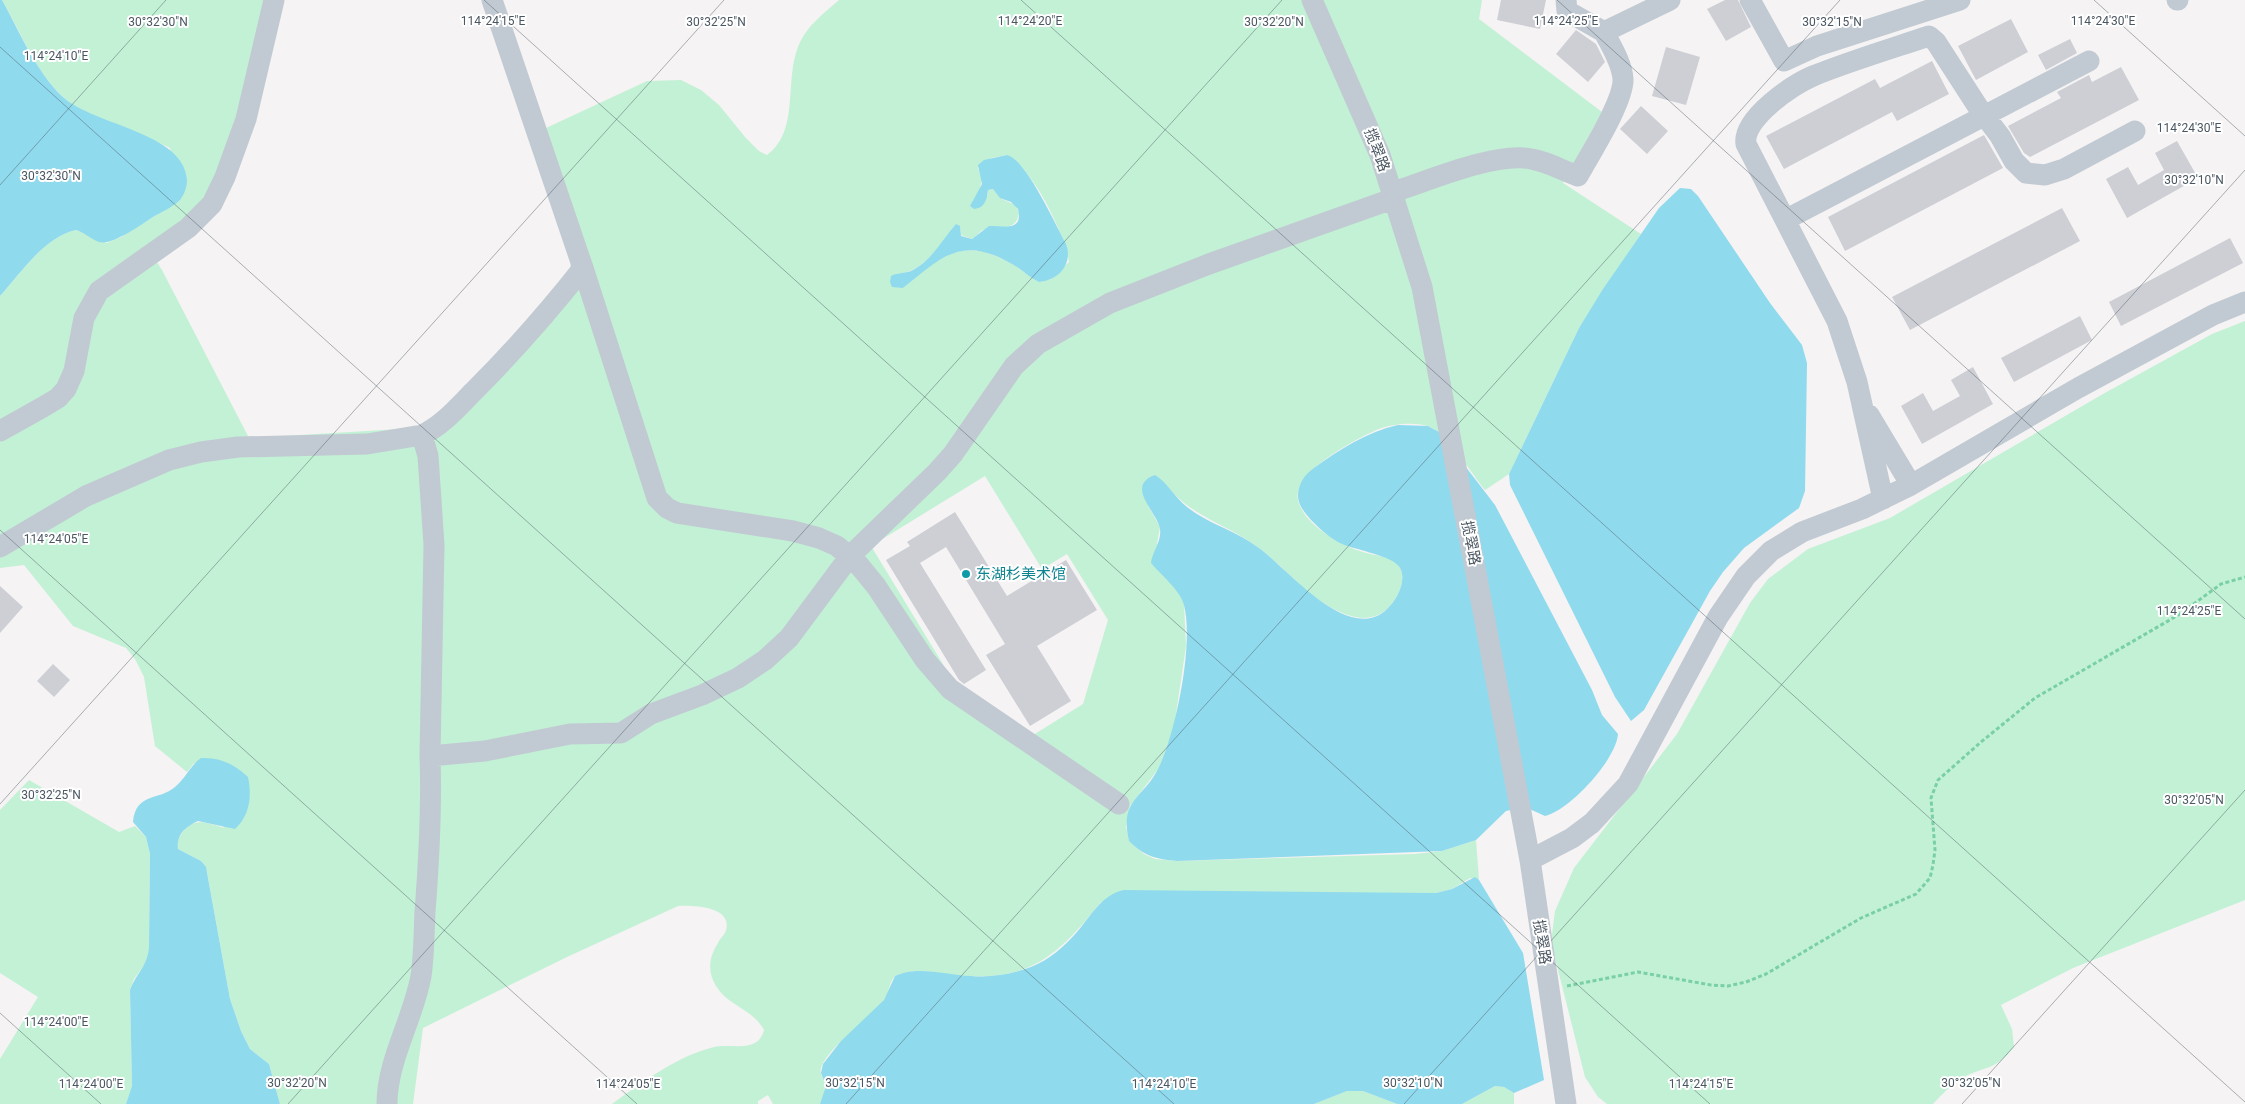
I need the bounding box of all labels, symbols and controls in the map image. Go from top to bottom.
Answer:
text: 114°24'15"E [461,14,525,28]
text: 114°24'20"E [998,14,1062,28]
text: 114°24'25"E [1534,14,1598,28]
text: 114°24'30"E [2071,14,2135,28]
text: 30°32'30"N [128,15,188,29]
text: 30°32'25"N [686,15,746,29]
text: 30°32'20"N [1244,15,1304,29]
text: 30°32'15"N [1802,15,1862,29]
text: 114°24'10"E [24,49,88,63]
text: 114°24'30"E [2157,121,2221,135]
street label: 揽翠路 [1361,126,1393,174]
text: 30°32'30"N [21,169,81,183]
text: 30°32'10"N [2164,173,2224,187]
street label: 揽翠路 [1458,519,1484,567]
text: 114°24'05"E [24,532,88,546]
place label: 东湖杉美术馆 [976,565,1066,583]
marker: 东湖杉美术馆 [960,568,972,580]
text: 114°24'25"E [2157,604,2221,618]
text: 30°32'25"N [21,788,81,802]
text: 30°32'05"N [2164,793,2224,807]
street label: 揽翠路 [1530,918,1554,966]
text: 114°24'00"E [24,1015,88,1029]
text: 30°32'20"N [267,1076,327,1090]
text: 30°32'15"N [825,1076,885,1090]
text: 30°32'10"N [1383,1076,1443,1090]
text: 30°32'05"N [1941,1076,2001,1090]
text: 114°24'00"E [59,1077,123,1091]
text: 114°24'05"E [596,1077,660,1091]
text: 114°24'10"E [1132,1077,1196,1091]
text: 114°24'15"E [1669,1077,1733,1091]

